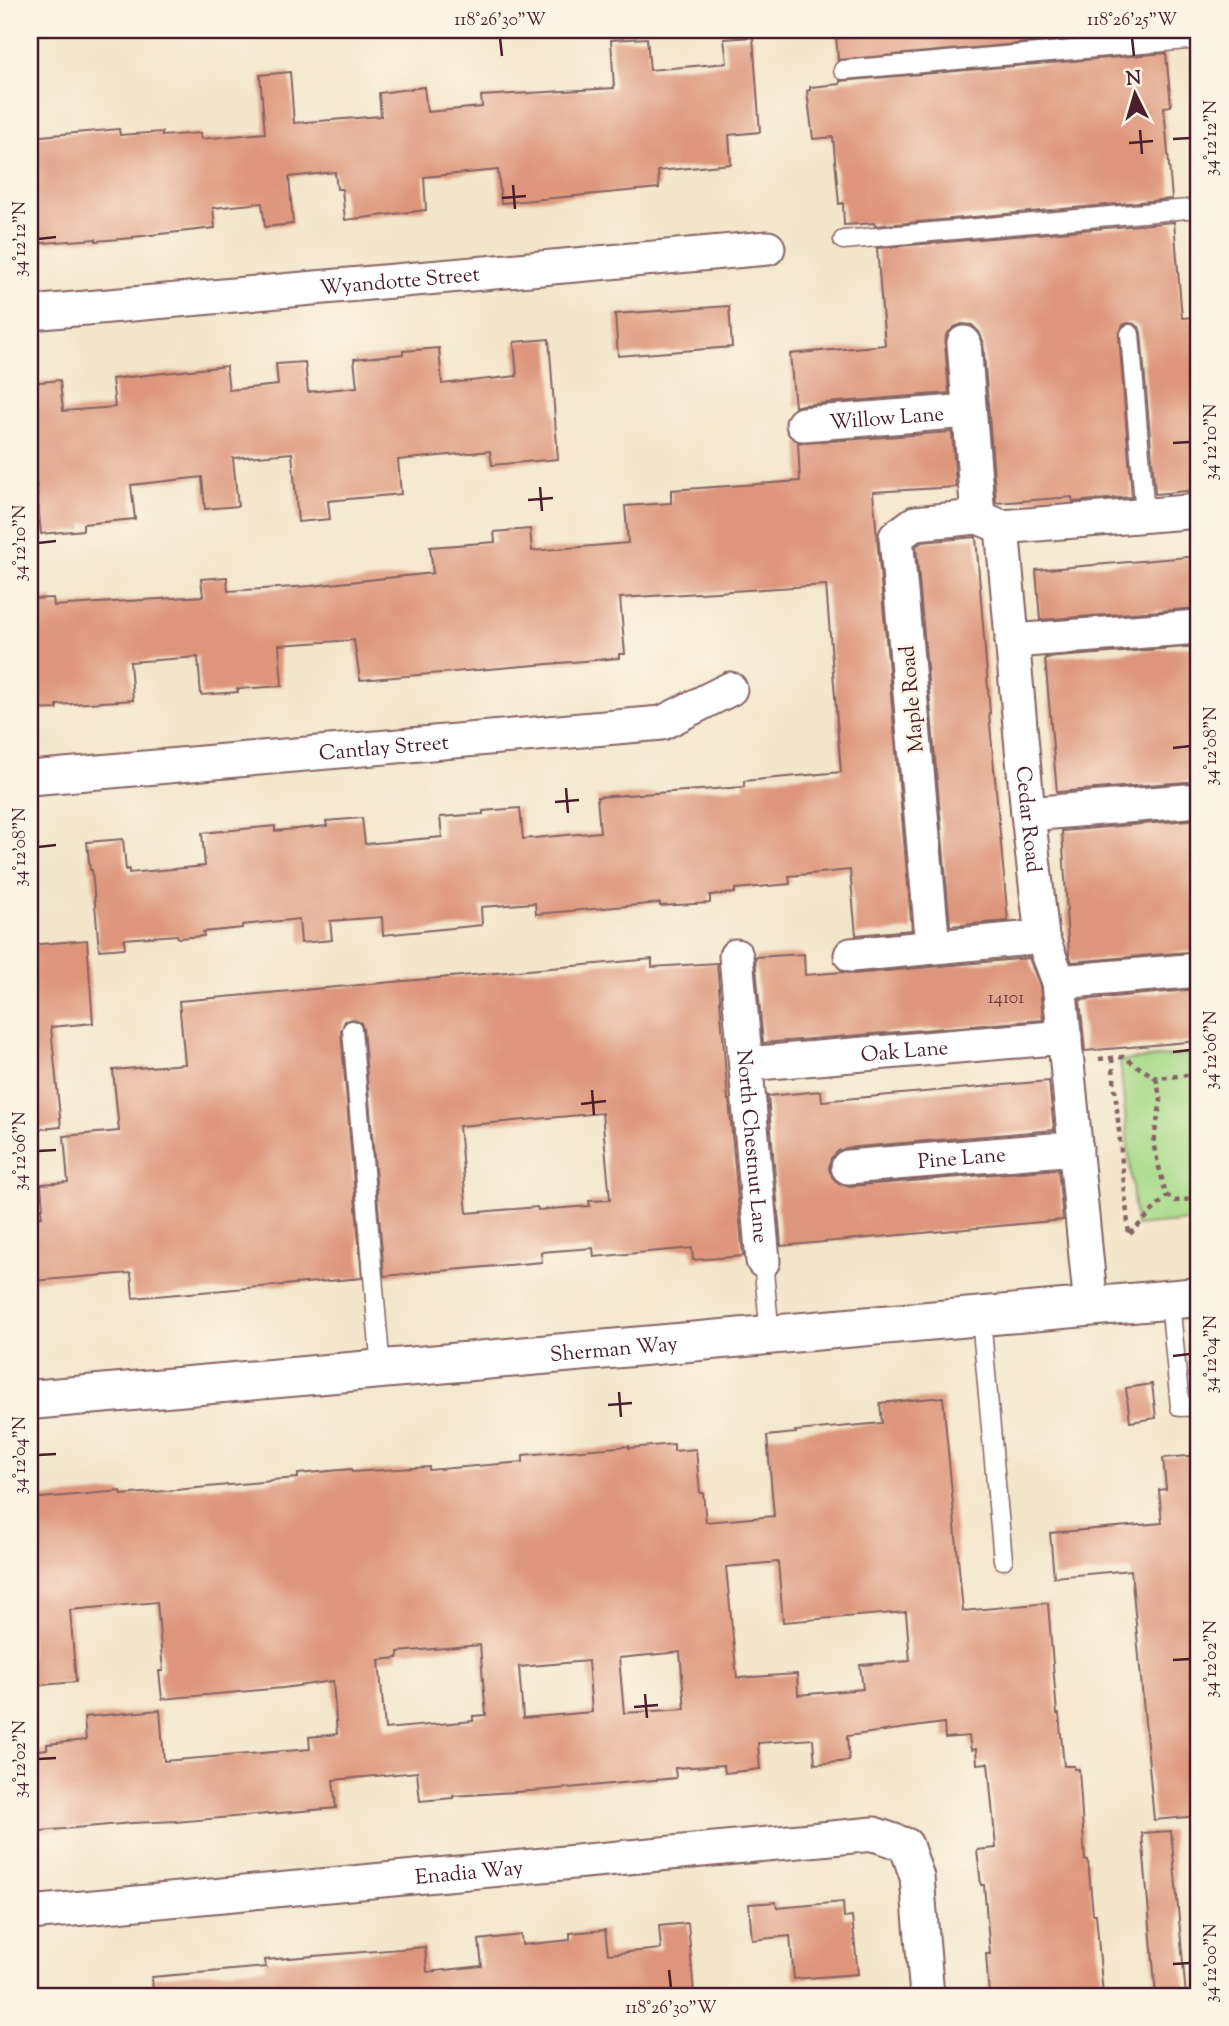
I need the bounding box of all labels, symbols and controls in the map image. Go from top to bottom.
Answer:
text: 118°26'30"W [454,8,546,34]
text: 118°26'25"W [1087,8,1177,34]
north arrow [1100,60,1170,130]
text: N [1125,65,1142,94]
text: 34°12'12"N [1199,100,1225,176]
text: 34°12'12"N [8,201,34,277]
street label: Wyandotte Street [319,260,481,304]
street label: Willow Lane [828,400,945,439]
text: 34°12'10"N [1199,404,1225,480]
text: 34°12'10"N [8,505,34,581]
street label: Maple Road [893,644,933,754]
text: 34°12'08"N [1199,706,1225,786]
street label: Cantlay Street [318,729,450,770]
street label: Cedar Road [1007,765,1048,874]
text: 34°12'08"N [8,807,34,887]
house number: 14101 [988,986,1024,1012]
text: 34°12'06"N [1199,1010,1225,1090]
street label: Oak Lane [860,1034,950,1071]
street label: North Chestnut Lane [727,1048,774,1245]
text: 34°12'06"N [8,1111,34,1191]
street label: Pine Lane [916,1141,1007,1178]
text: 34°12'04"N [1199,1315,1225,1393]
street label: Sherman Way [549,1330,680,1371]
text: 34°12'04"N [8,1416,34,1494]
text: 34°12'02"N [1199,1620,1225,1698]
text: 34°12'02"N [8,1720,34,1798]
street label: Enadia Way [414,1854,525,1894]
text: 34°12'00"N [1199,1923,1225,2003]
text: 118°26'30"W [625,1996,717,2022]

